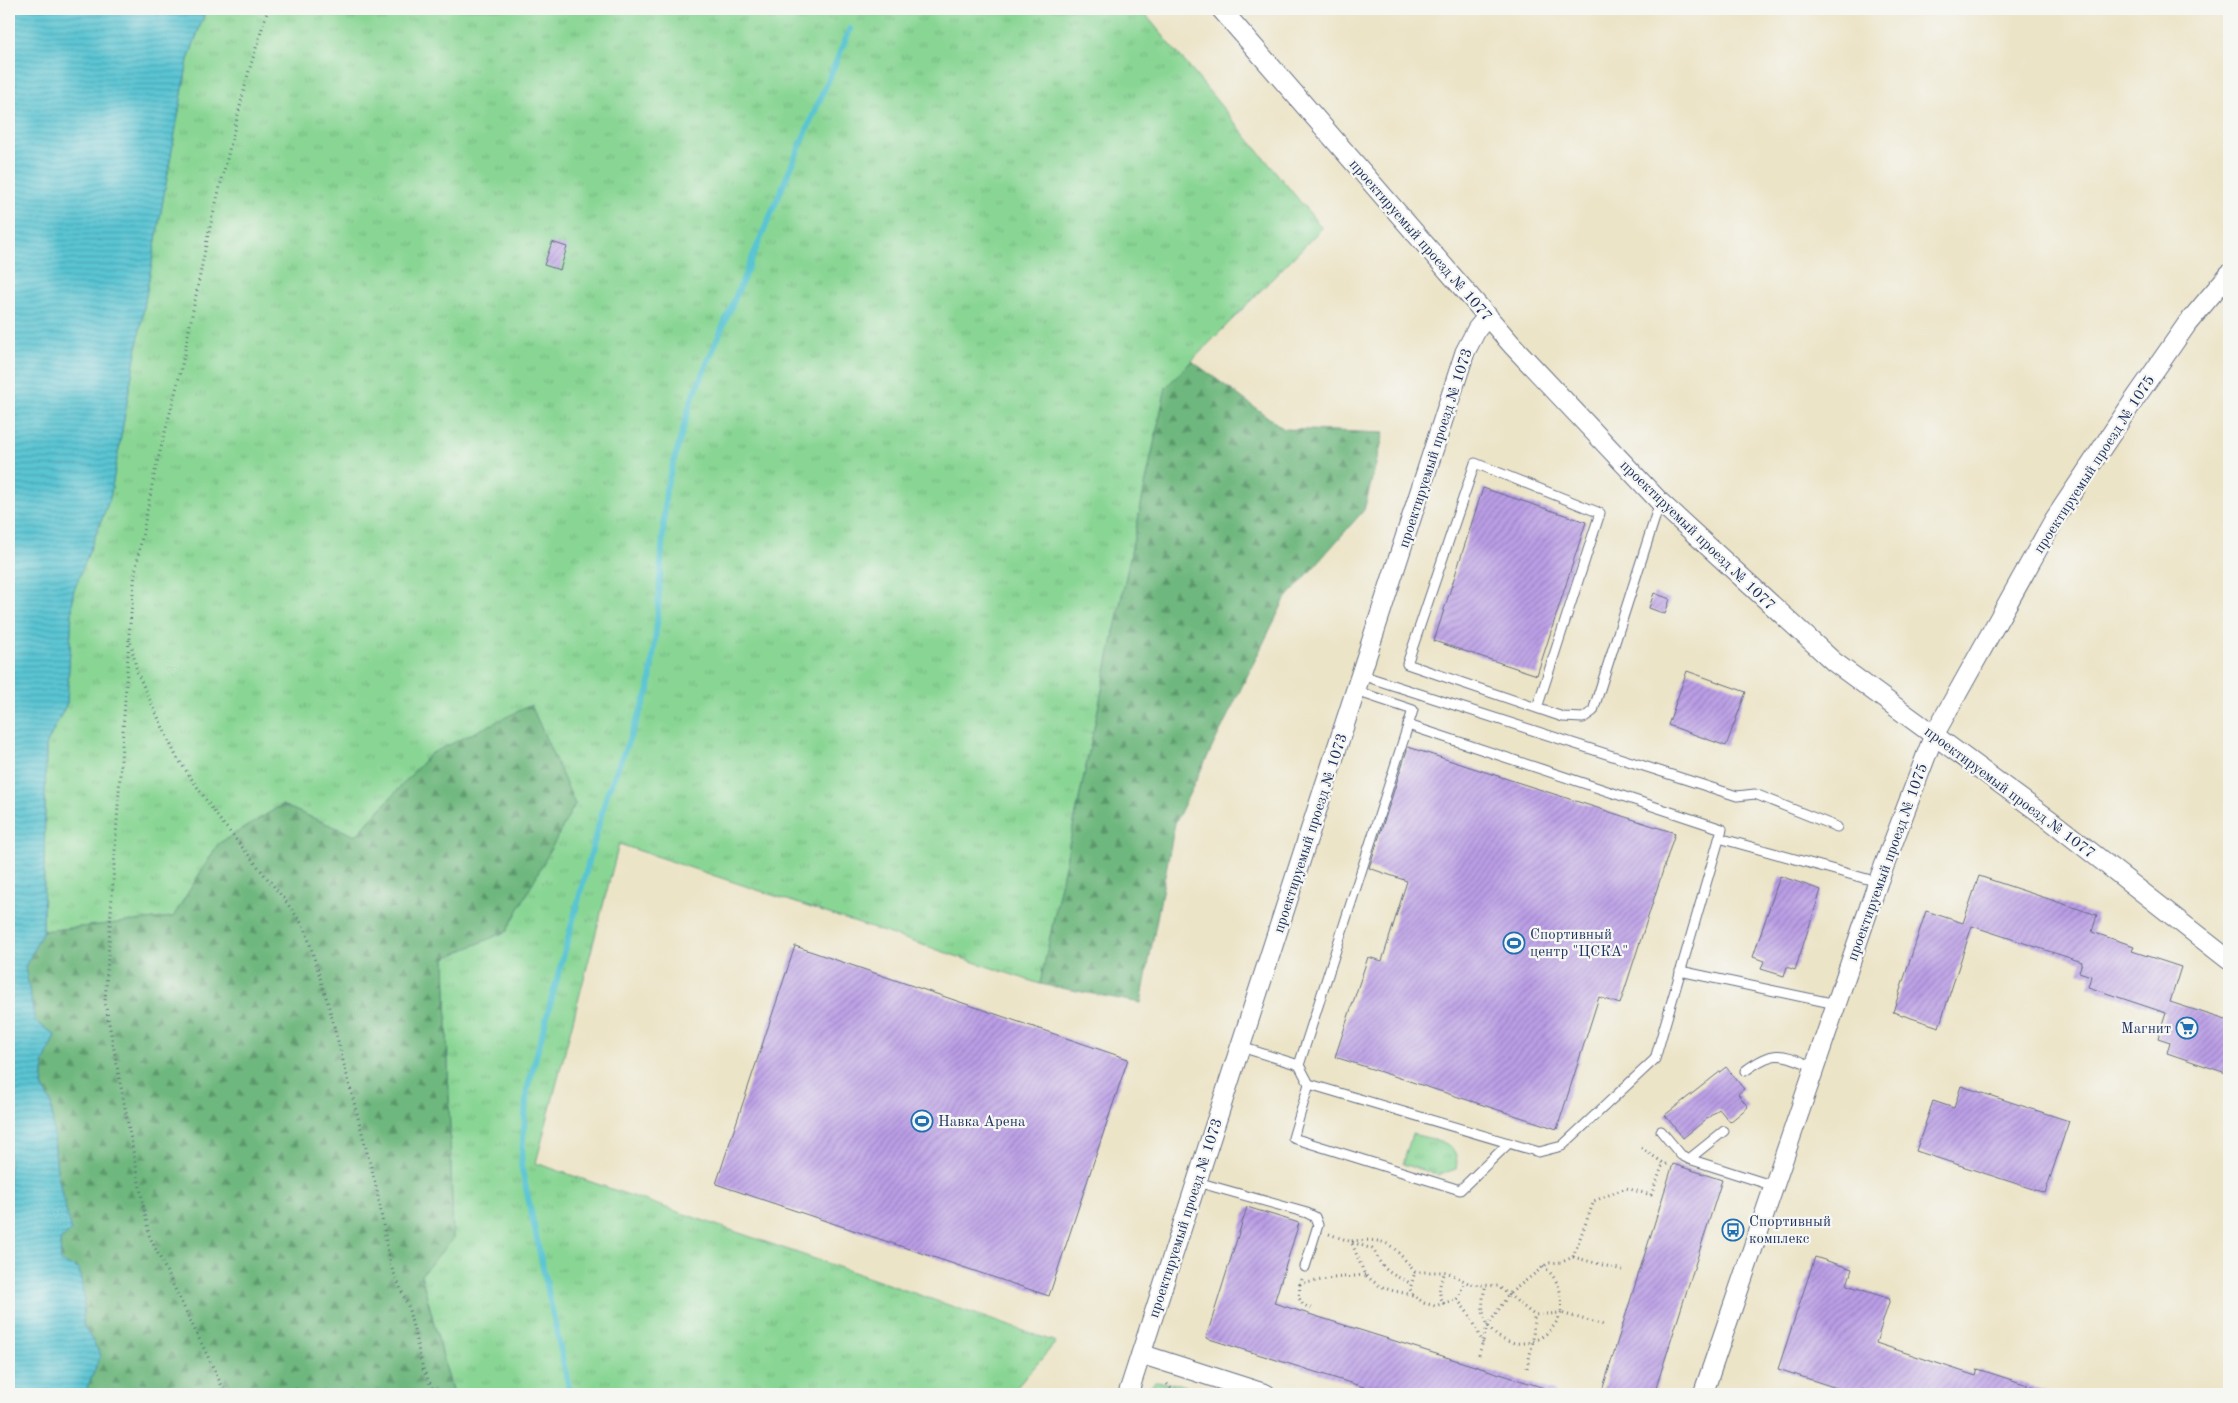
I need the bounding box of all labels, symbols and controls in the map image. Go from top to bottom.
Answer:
street label: проектируемый проезд № 1077 [1346,157,1494,325]
street label: проектируемый проезд № 1073 [1397,347,1476,550]
street label: проектируемый проезд № 1075 [2032,373,2158,556]
street label: проектируемый проезд № 1077 [1617,458,1777,614]
street label: проектируемый проезд № 1077 [1921,724,2097,862]
street label: проектируемый проезд № 1073 [1272,732,1351,935]
street label: проектируемый проезд № 1075 [1846,762,1931,963]
place label: Спортивный центр "ЦСКА" [1530,928,1628,960]
sports icon: Спортивный центр "ЦСКА" [1502,931,1526,955]
supermarket icon: Магнит [2175,1016,2199,1040]
place label: Магнит [2121,1022,2171,1037]
sports icon: Навка Арена [910,1109,934,1133]
place label: Навка Арена [938,1115,1026,1130]
street label: проектируемый проезд № 1073 [1147,1117,1226,1320]
place label: Спортивный комплекс [1749,1215,1831,1247]
bus stop icon: Спортивный комплекс [1721,1218,1745,1242]

